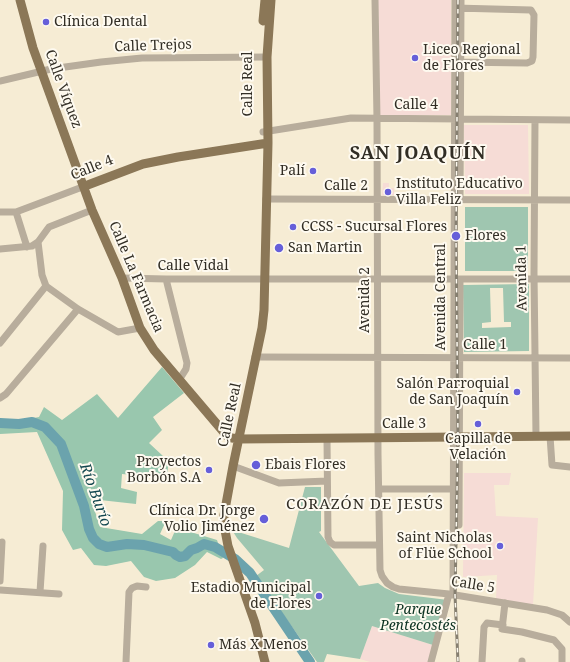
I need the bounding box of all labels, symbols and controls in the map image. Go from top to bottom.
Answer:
place label: Clínica Dental [54,14,147,30]
marker: Clínica Dental [41,17,51,27]
street label: Calle Trejos [114,36,192,56]
place label: Liceo Regional de Flores [423,42,520,74]
street label: Calle Víquez [41,47,85,131]
street label: Calle Real [240,51,256,117]
marker: Liceo Regional de Flores [410,53,420,63]
street label: Calle 4 [394,97,438,113]
district label: SAN JOAQUÍN [350,143,486,165]
street label: Calle 4 [68,152,116,184]
place label: Palí [280,163,305,179]
marker: Palí [308,166,318,176]
place label: Instituto Educativo Villa Feliz [396,176,523,208]
street label: Calle 2 [324,178,368,194]
marker: Instituto Educativo Villa Feliz [383,187,393,197]
street label: Calle La Farmacia [105,219,167,335]
place label: CCSS - Sucursal Flores [301,219,447,235]
marker: CCSS - Sucursal Flores [288,222,298,232]
place label: Flores [465,228,506,244]
marker: Flores [450,230,462,242]
place label: San Martin [288,240,362,256]
marker: San Martin [273,242,285,254]
street label: Avenida Central [433,244,449,350]
street label: Avenida 1 [513,245,531,311]
street label: Calle Vidal [157,258,229,274]
street label: Avenida 2 [357,267,373,333]
street label: Calle 1 [463,337,507,353]
place label: Salón Parroquial de San Joaquín [397,376,509,408]
street label: Calle Real [215,381,245,449]
marker: Salón Parroquial de San Joaquín [512,387,522,397]
street label: Calle 3 [382,416,426,432]
marker: Capilla de Velación [473,419,483,429]
place label: Capilla de Velación [445,431,511,464]
place label: Proyectos Borbón S.A [127,454,201,486]
place label: Ebais Flores [265,457,346,473]
marker: Ebais Flores [250,459,262,471]
water label: Río Burío [75,461,115,529]
marker: Proyectos Borbón S.A [204,465,214,475]
district label: CORAZÓN DE JESÚS [286,496,444,514]
place label: Clínica Dr. Jorge Volio Jiménez [149,503,255,536]
marker: Clínica Dr. Jorge Volio Jiménez [258,513,270,525]
place label: Saint Nicholas of Flüe School [397,530,492,562]
marker: Saint Nicholas of Flüe School [495,541,505,551]
street label: Calle 5 [450,573,496,597]
place label: Estadio Municipal de Flores [191,580,311,612]
marker: Estadio Municipal de Flores [314,591,324,601]
park label: Parque Pentecostés [380,602,456,634]
place label: Más X Menos [219,637,307,653]
marker: Más X Menos [206,640,216,650]

